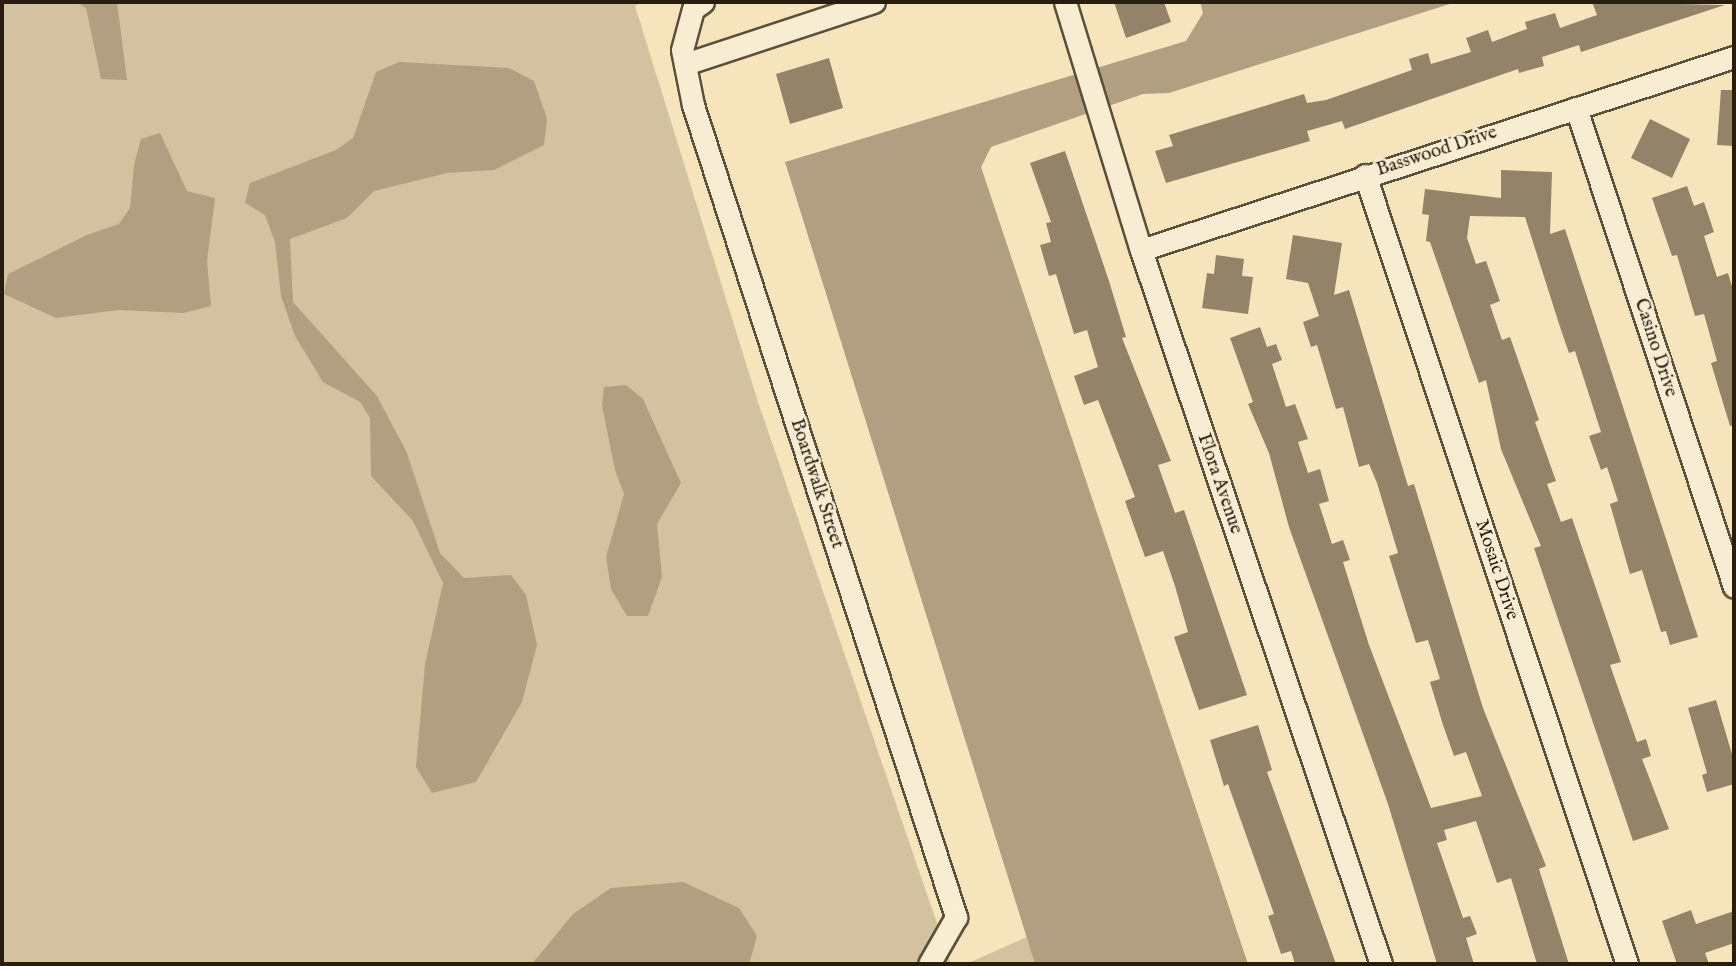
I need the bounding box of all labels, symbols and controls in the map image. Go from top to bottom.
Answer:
street label: Basswood Drive [1374,122,1500,182]
street label: Casino Drive [1628,296,1682,400]
street label: Boardwalk Street [784,416,848,552]
street label: Flora Avenue [1191,431,1247,537]
street label: Mosaic Drive [1469,517,1523,623]

